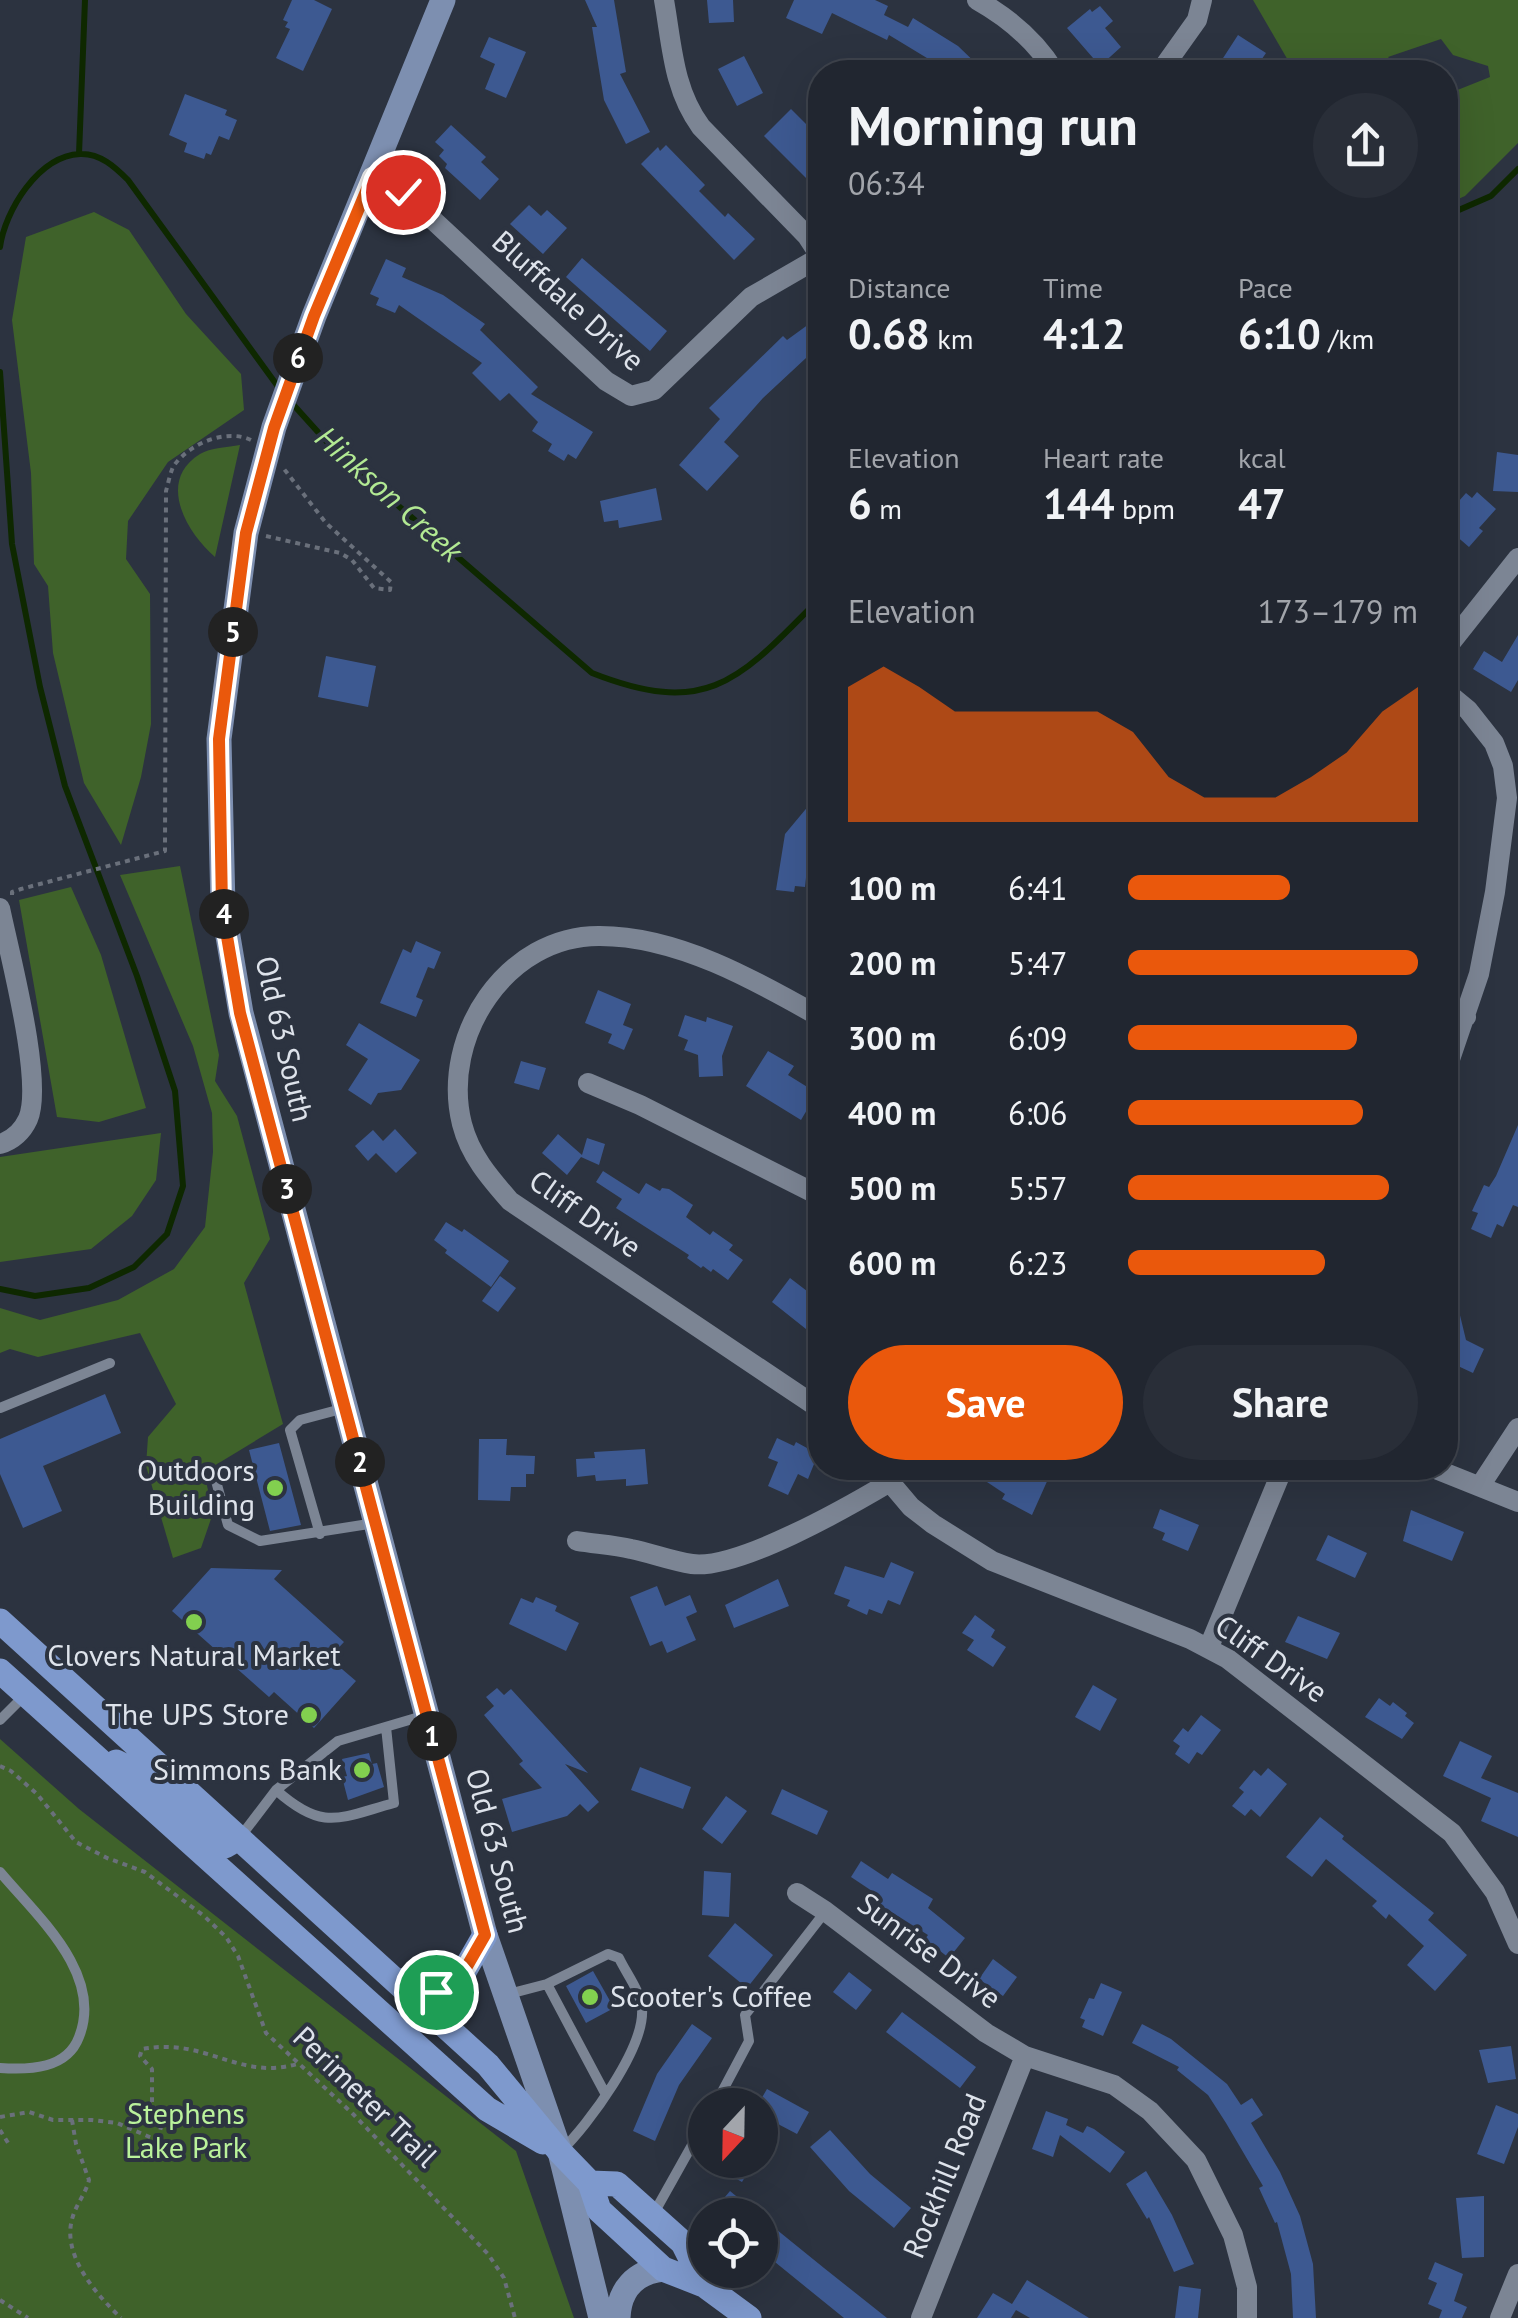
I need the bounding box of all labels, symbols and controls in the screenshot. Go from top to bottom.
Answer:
text: Morning run [848,89,1138,160]
button: share [1313,93,1418,198]
pin [361,150,446,235]
text: 06:34 [848,162,925,204]
icon: check [376,165,431,220]
street label: Bluffdale Drive [485,221,653,379]
text: Distance [848,269,951,306]
text: Time [1043,269,1103,306]
text: Pace [1238,269,1293,306]
text: 0.68 [848,306,930,361]
text: 4:12 [1043,306,1126,361]
text: 6:10 [1238,306,1321,361]
text: km [930,320,973,357]
text: /km [1321,320,1374,357]
pin: 6 [273,333,323,383]
text: 6 [290,339,306,376]
water label: Hinkson Creek [307,416,474,572]
text: Elevation [848,439,960,476]
text: Heart rate [1043,439,1164,476]
text: kcal [1238,439,1286,476]
text: 6 [848,476,872,531]
text: 144 [1043,476,1114,531]
text: 47 [1238,476,1286,531]
text: m [872,490,902,527]
text: bpm [1114,490,1175,527]
text: Elevation [848,590,975,632]
text: 173–179 m [1258,590,1418,632]
pin: 5 [208,607,258,657]
text: 5 [225,613,241,650]
text: 100 m [848,867,936,909]
text: 6:41 [1008,867,1067,909]
pin: 4 [199,889,249,939]
text: 4 [216,895,232,932]
text: 200 m [848,942,936,984]
text: 5:47 [1008,942,1067,984]
street label: Old 63 South [247,952,323,1125]
text: 300 m [848,1017,936,1059]
text: 6:09 [1008,1017,1067,1059]
text: 400 m [848,1092,936,1134]
text: 6:06 [1008,1092,1067,1134]
street label: Cliff Drive [522,1160,650,1266]
pin: 3 [262,1164,312,1214]
text: 500 m [848,1167,936,1209]
text: 5:57 [1008,1167,1067,1209]
text: 3 [279,1170,295,1207]
text: 600 m [848,1242,936,1284]
text: 6:23 [1008,1242,1067,1284]
button: Save [848,1345,1123,1460]
button: Share [1143,1345,1418,1460]
pin: 2 [335,1437,385,1487]
text: 2 [352,1443,368,1480]
place label: Outdoors Building [137,1450,255,1523]
marker: Outdoors Building [264,1477,286,1499]
street label: Cliff Drive [1208,1605,1336,1711]
marker: Clovers Natural Market [183,1611,205,1633]
place label: Clovers Natural Market [47,1635,341,1674]
place label: The UPS Store [105,1694,289,1733]
marker: The UPS Store [298,1704,320,1726]
pin: 1 [407,1711,457,1761]
text: 1 [424,1717,440,1754]
place label: Simmons Bank [153,1749,343,1788]
marker: Simmons Bank [351,1759,373,1781]
street label: Old 63 South [458,1764,539,1937]
street label: Sunrise Drive [850,1883,1009,2016]
pin [394,1950,479,2035]
icon: arrive [409,1965,464,2020]
place label: Scooter's Coffee [610,1976,812,2015]
marker: Scooter's Coffee [579,1986,601,2008]
street label: Perimeter Trail [285,2017,447,2175]
north arrow [688,2088,778,2178]
map controls [688,2088,778,2288]
street label: Rockhill Road [893,2088,994,2263]
park label: Stephens Lake Park [125,2093,248,2166]
button: locate [688,2198,778,2288]

